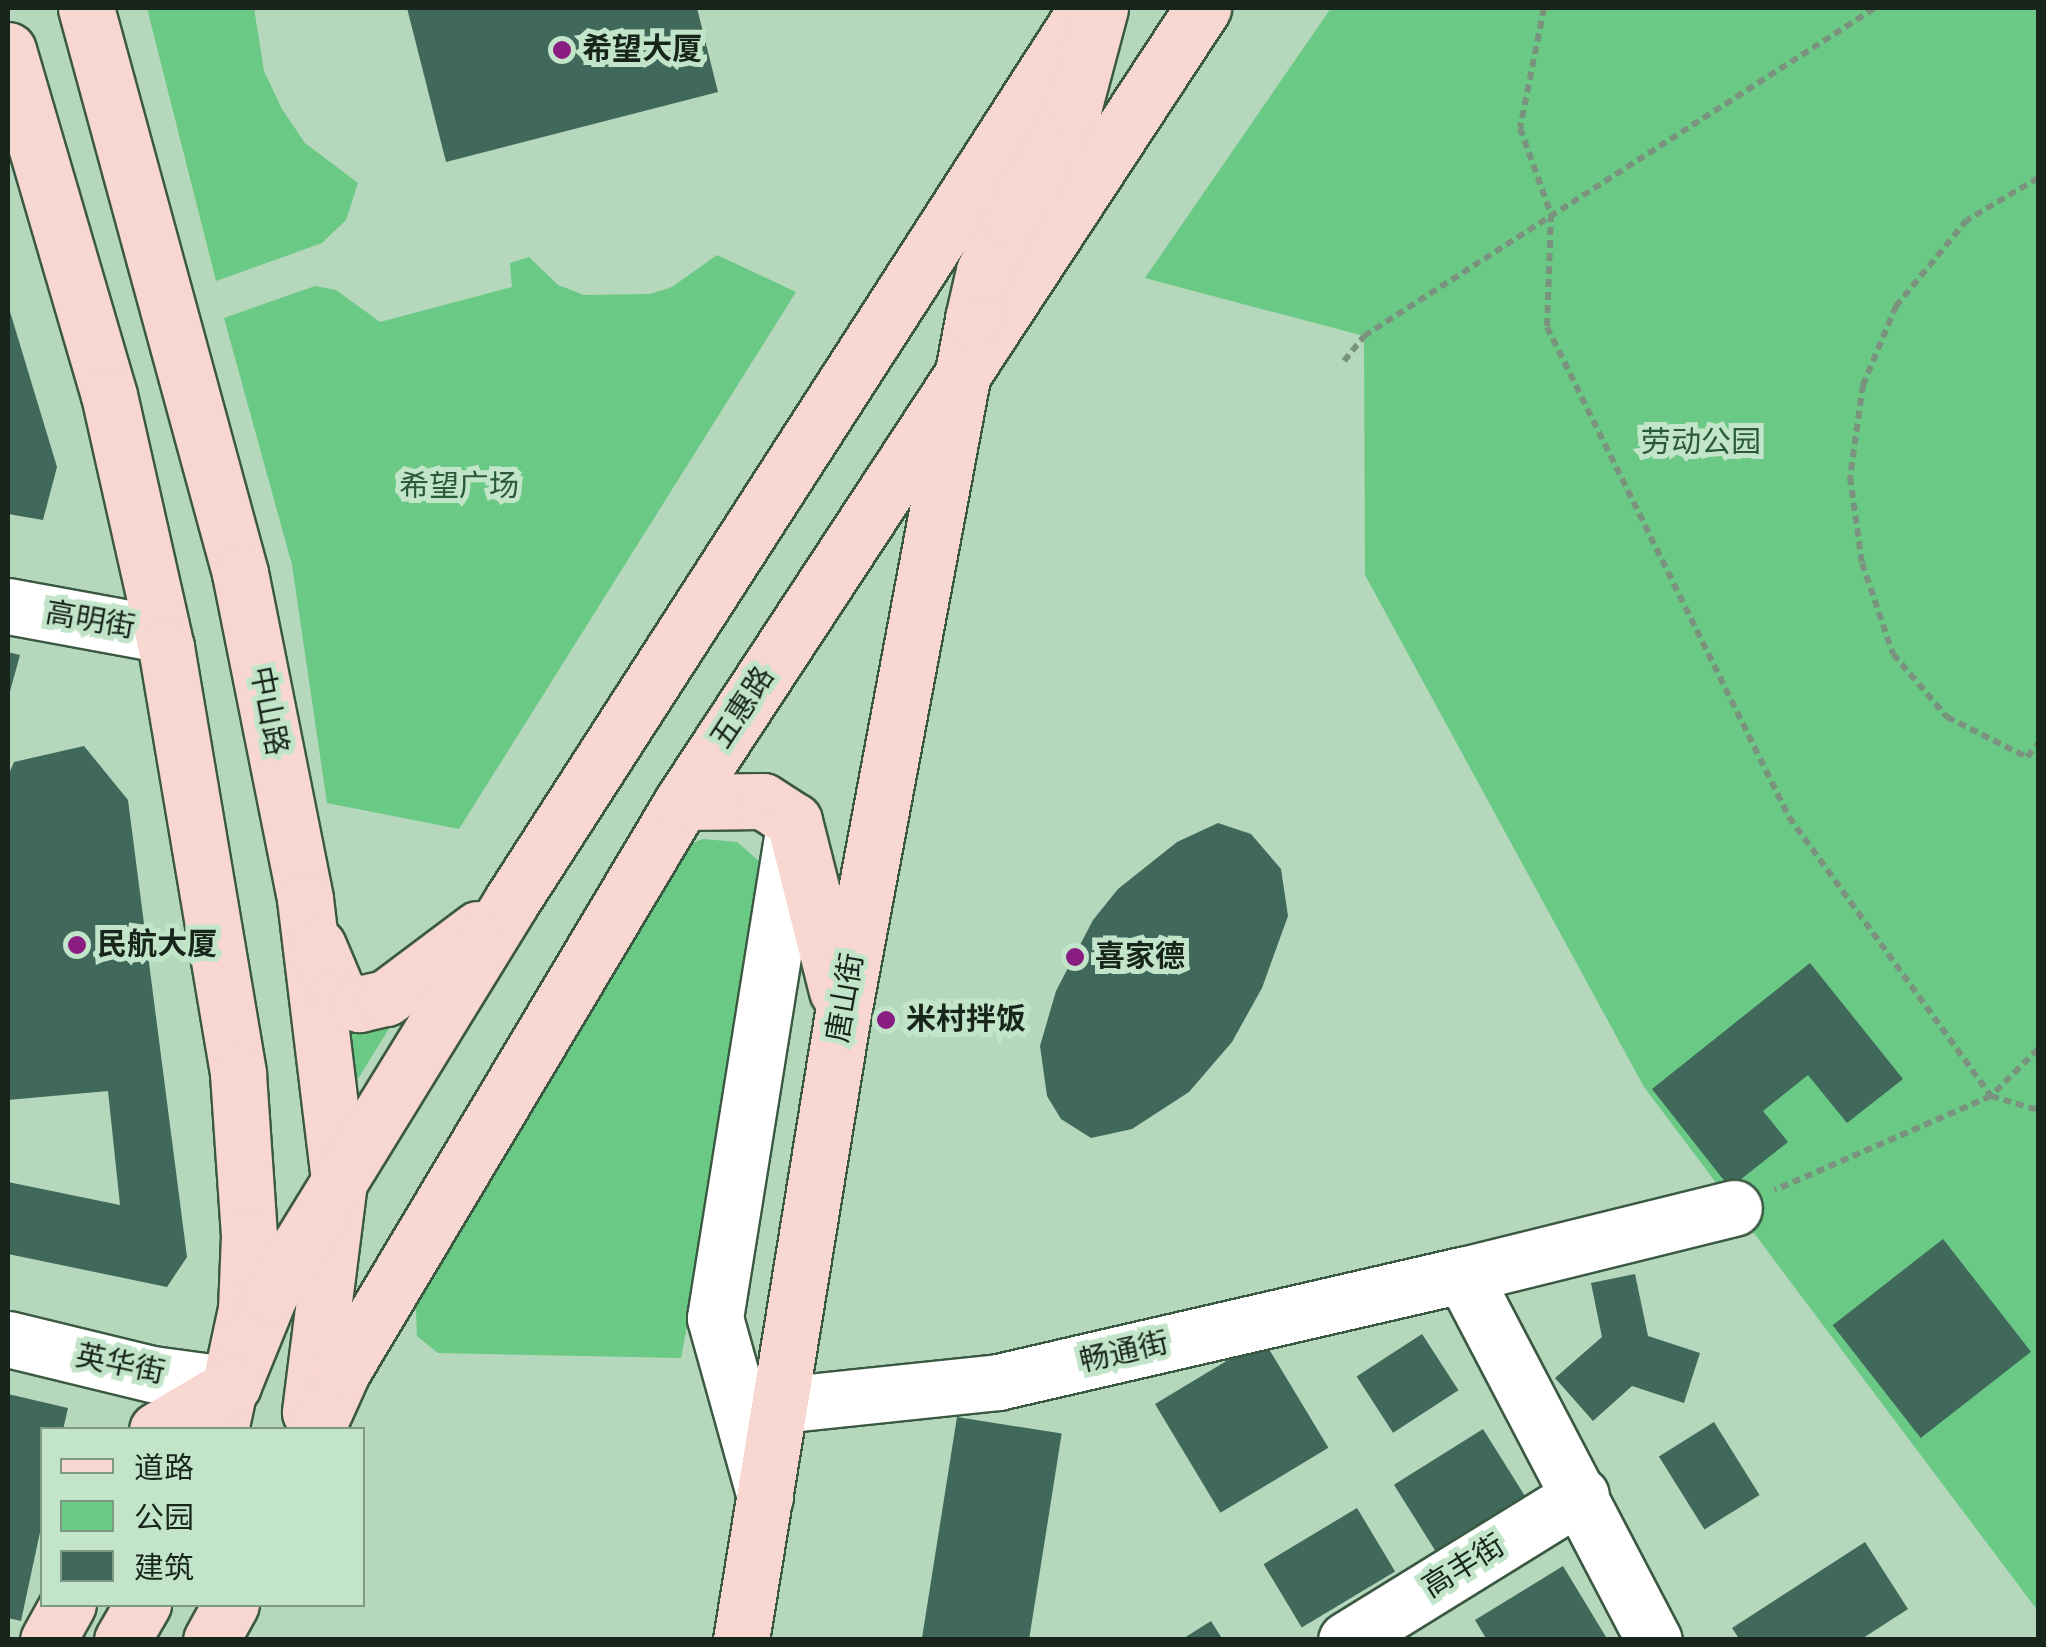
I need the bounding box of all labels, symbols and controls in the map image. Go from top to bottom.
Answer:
place label: 希望大厦 [582,32,702,68]
marker: 希望大厦 [551,39,573,61]
park label: 劳动公园 [1641,425,1761,461]
park label: 希望广场 [399,469,519,505]
street label: 高明街 [43,595,137,647]
street label: 五惠路 [703,660,783,756]
street label: 中山路 [242,663,294,759]
place label: 民航大厦 [97,927,217,963]
marker: 民航大厦 [66,934,88,956]
place label: 喜家德 [1095,939,1185,975]
marker: 喜家德 [1064,946,1086,968]
street label: 唐山街 [820,951,872,1045]
place label: 米村拌饭 [906,1002,1026,1038]
marker: 米村拌饭 [875,1009,897,1031]
street label: 畅通街 [1076,1325,1172,1381]
street label: 英华街 [72,1338,168,1392]
legend [40,1427,365,1607]
text: 道路 [134,1447,194,1490]
text: 公园 [134,1497,194,1540]
street label: 高丰街 [1416,1528,1512,1606]
text: 建筑 [134,1547,194,1590]

